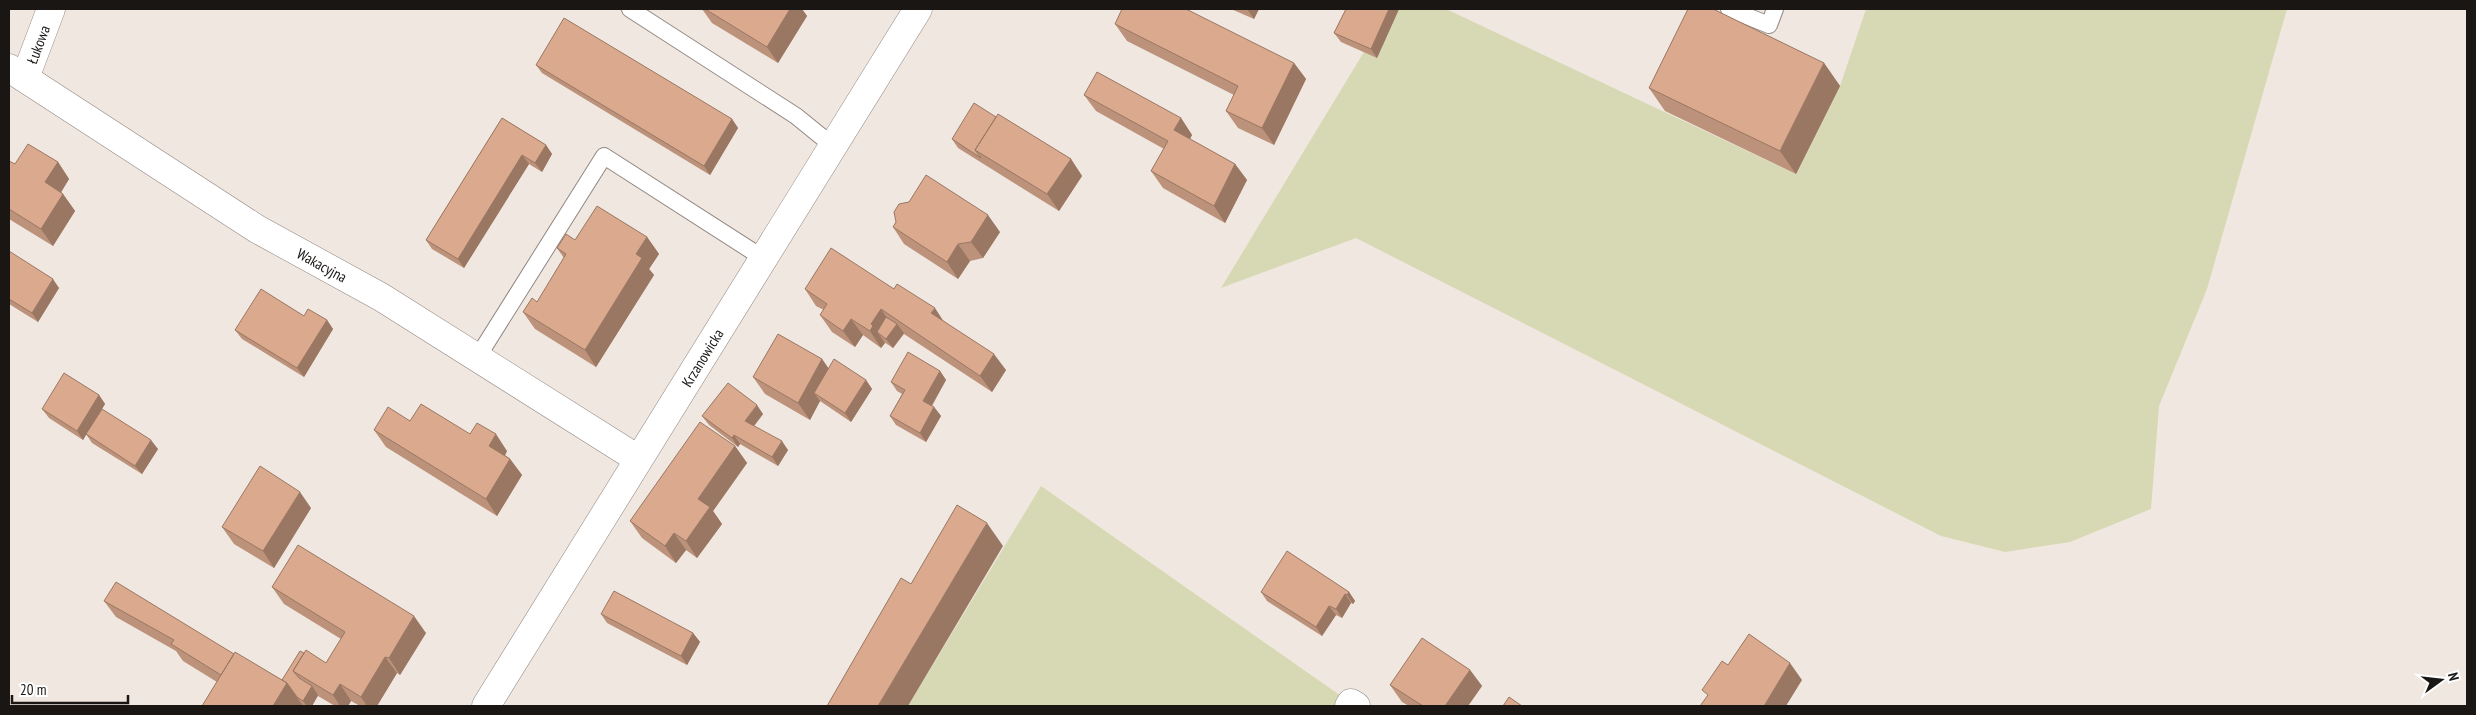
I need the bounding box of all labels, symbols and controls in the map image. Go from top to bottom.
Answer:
street label: Łukowa [22,22,54,66]
street label: Wakacyjna [294,243,350,286]
street label: Krzanowicka [677,325,727,390]
north arrow [2416,655,2466,705]
text: N [2444,671,2463,683]
scale bar [12,672,129,704]
text: 20 m [20,680,46,699]

